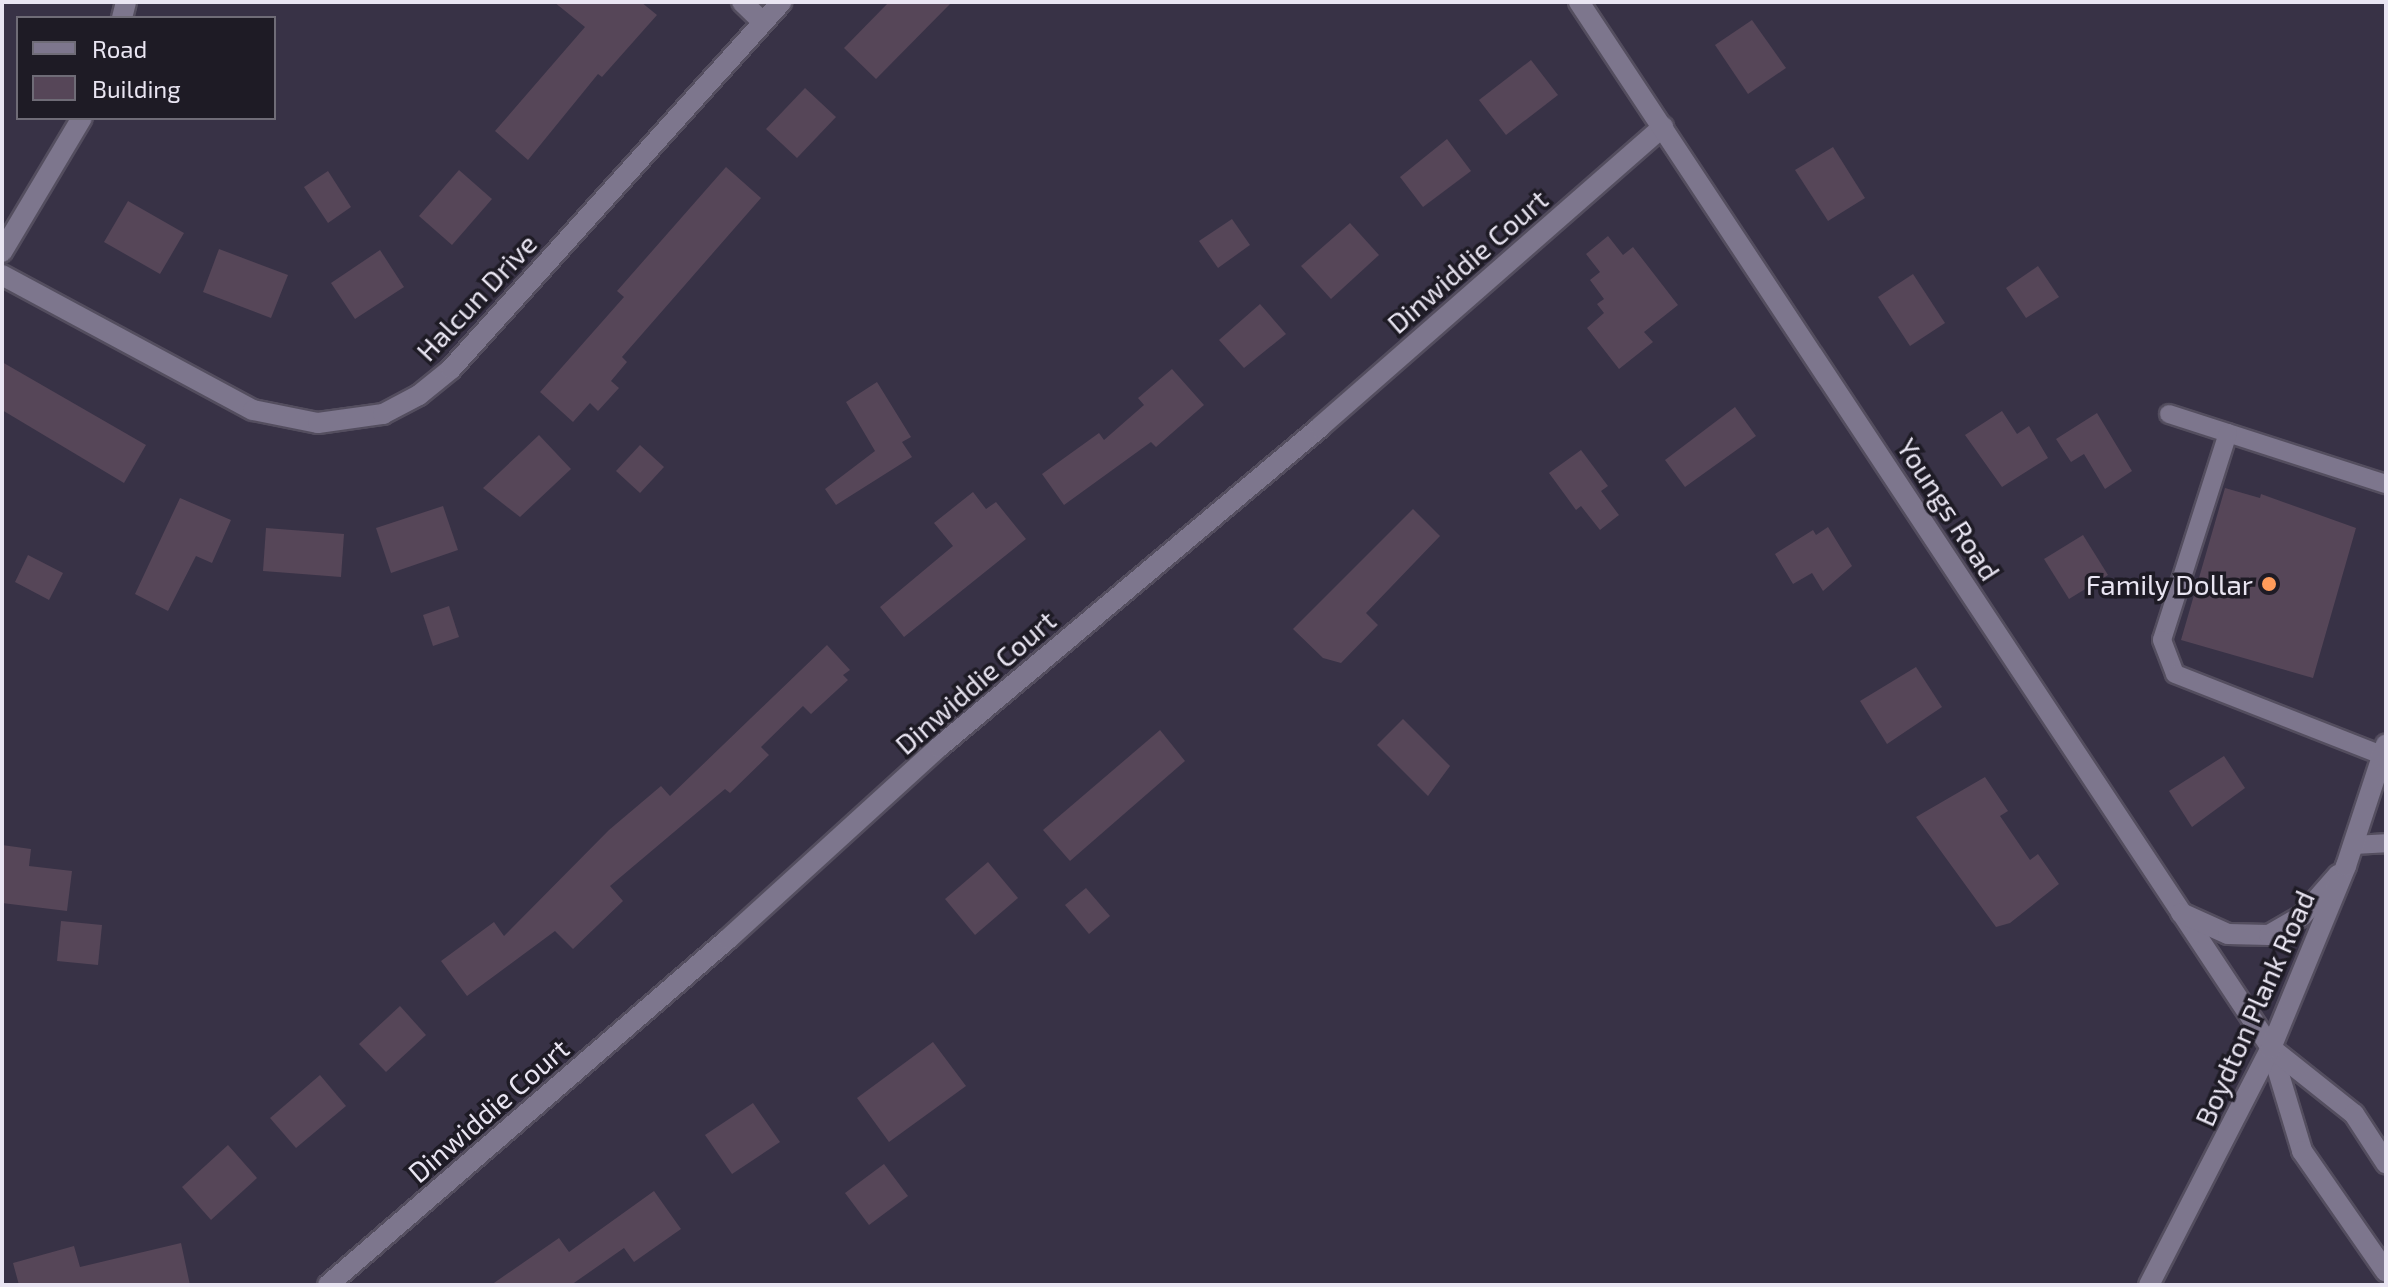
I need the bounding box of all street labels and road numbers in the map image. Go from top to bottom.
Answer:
street label: Dinwiddie Court [1380,182,1554,340]
street label: Halcun Drive [409,227,543,367]
street label: Youngs Road [1891,432,2007,586]
street label: Dinwiddie Court [888,603,1062,761]
street label: Boydton Plank Road [2187,885,2321,1131]
street label: Dinwiddie Court [401,1031,575,1189]

